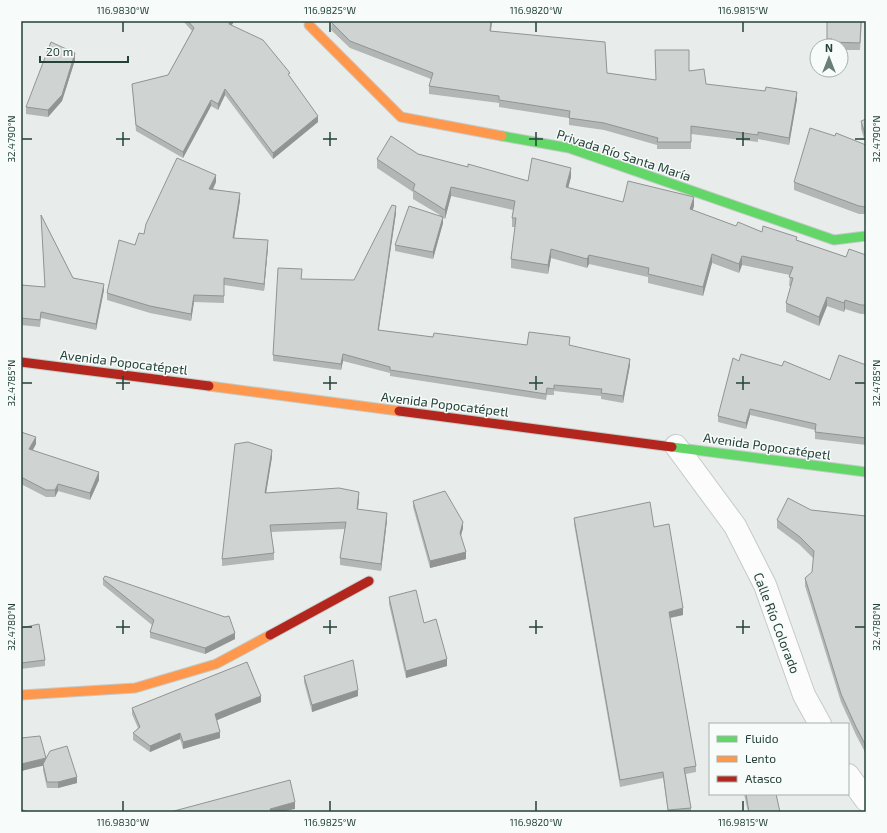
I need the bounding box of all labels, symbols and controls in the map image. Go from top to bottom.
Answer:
text: 116.9830°W [97,4,150,16]
text: 116.9825°W [304,4,356,16]
text: 116.9820°W [510,4,563,16]
text: 116.9815°W [718,4,769,16]
scale bar [40,38,128,64]
north arrow [809,38,849,78]
text: N [825,41,833,54]
text: 20 m [46,44,73,58]
text: 32.4790°N [5,115,17,163]
text: 32.4790°N [870,115,882,163]
street label: Privada Río Santa María [555,126,693,184]
street label: Avenida Popocatépetl [59,346,189,378]
text: 32.4785°N [5,360,17,406]
text: 32.4785°N [870,360,882,406]
street label: Avenida Popocatépetl [380,388,510,420]
street label: Avenida Popocatépetl [702,429,832,463]
street label: Calle Río Colorado [750,570,804,676]
text: 32.4780°N [5,603,17,651]
text: 32.4780°N [870,603,882,651]
legend [709,723,849,795]
text: Fluido [745,731,779,745]
text: Lento [745,751,776,765]
text: Atasco [745,771,782,785]
text: 116.9830°W [97,816,150,828]
text: 116.9825°W [304,816,356,828]
text: 116.9820°W [510,816,563,828]
text: 116.9815°W [718,816,769,828]

